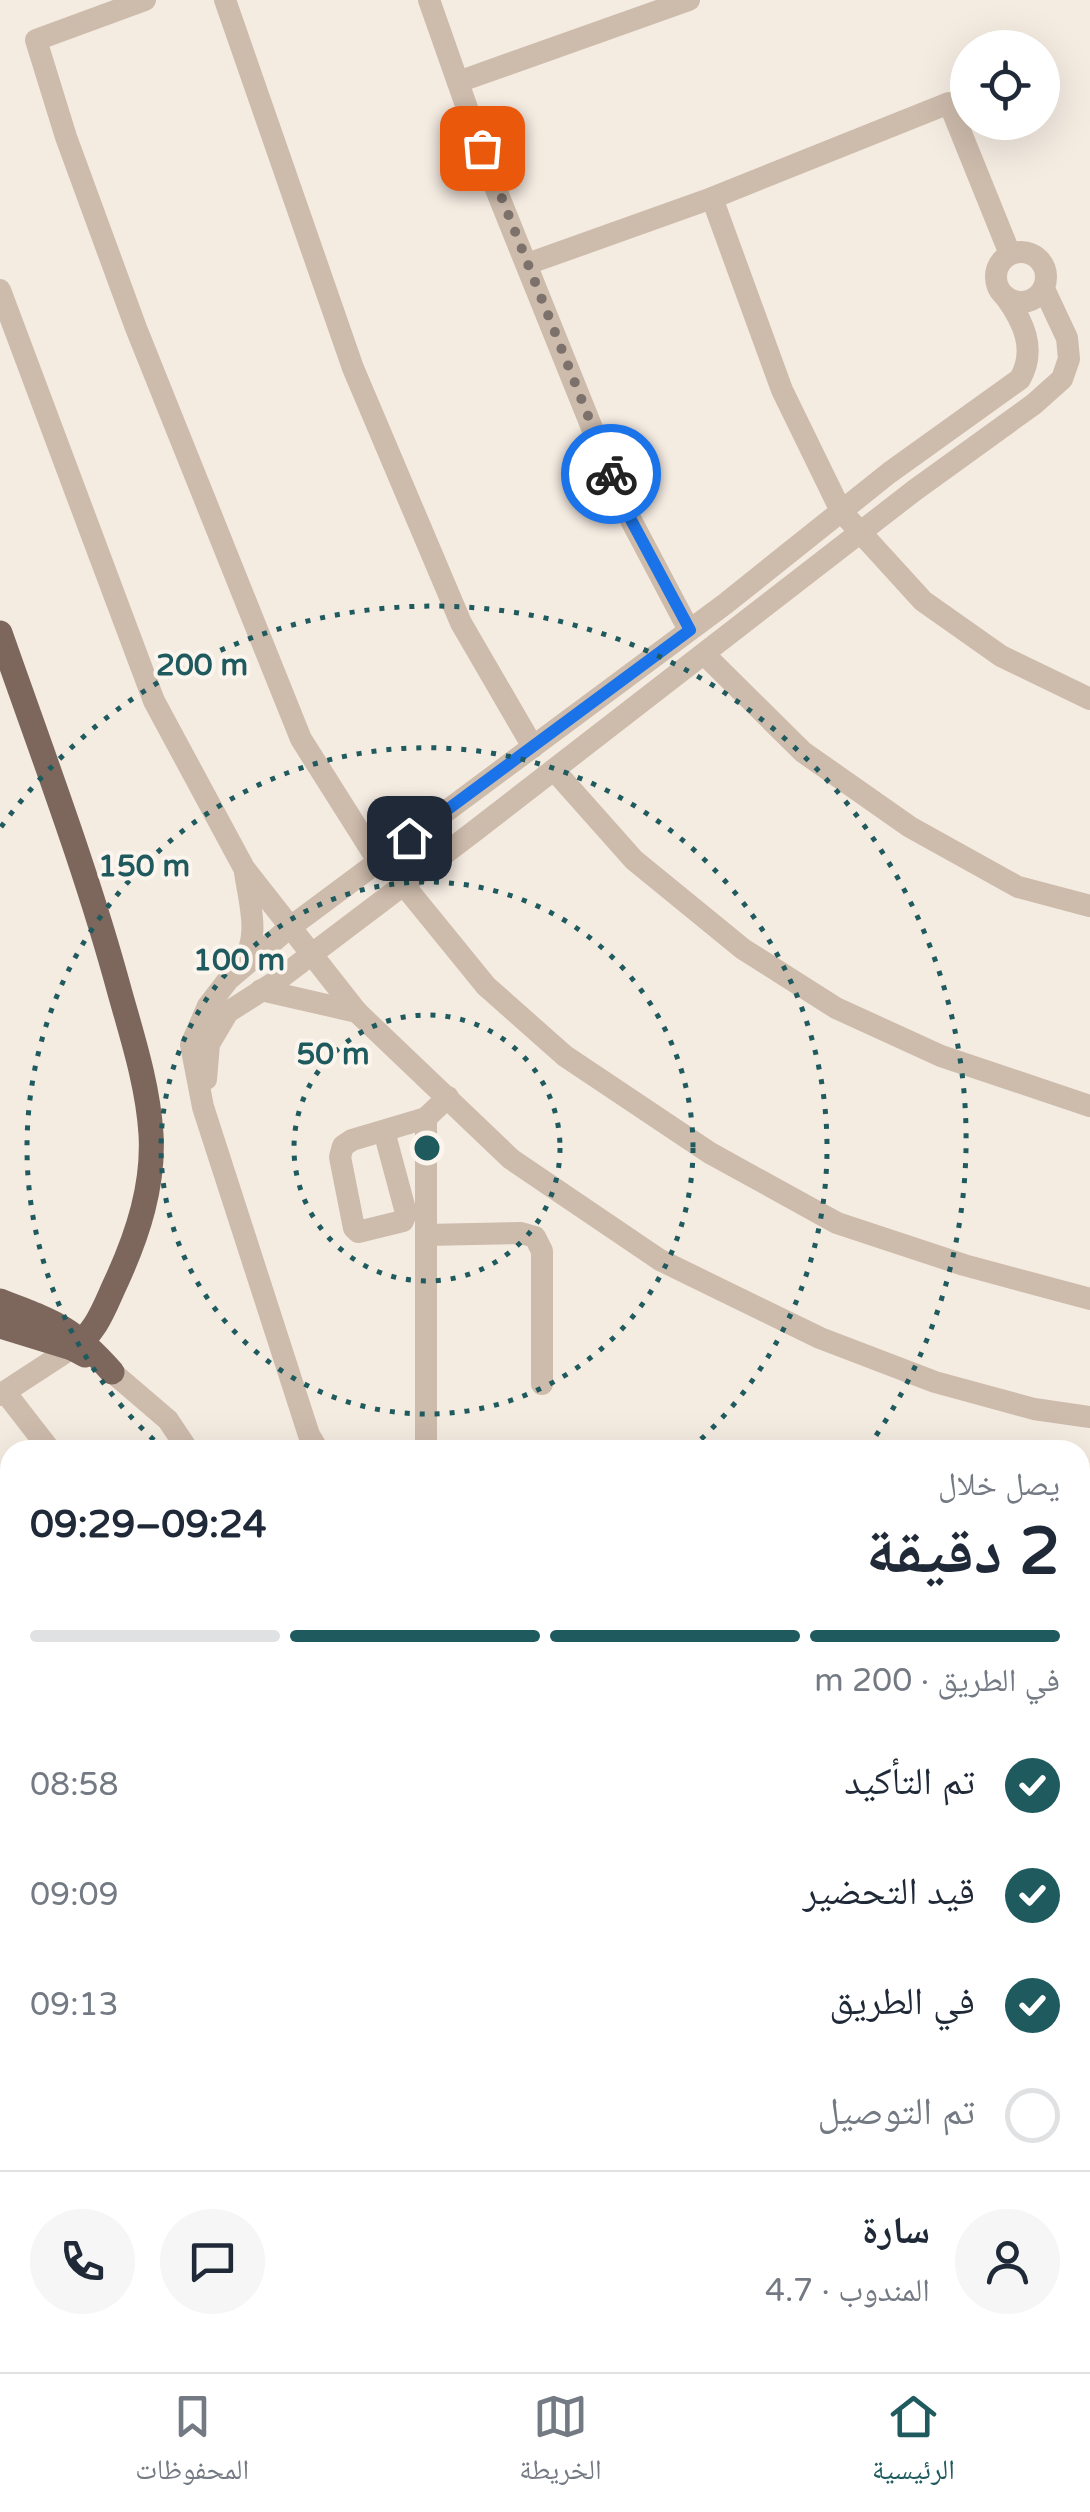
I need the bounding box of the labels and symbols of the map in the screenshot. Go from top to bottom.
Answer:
pin [440,106,525,191]
courier [561,424,661,524]
text: 200 m [156,647,248,684]
pin [367,796,452,881]
text: 150 m [98,848,190,885]
text: 100 m [193,942,285,979]
text: 50 m [296,1036,370,1073]
centre of rings [409,1130,445,1166]

